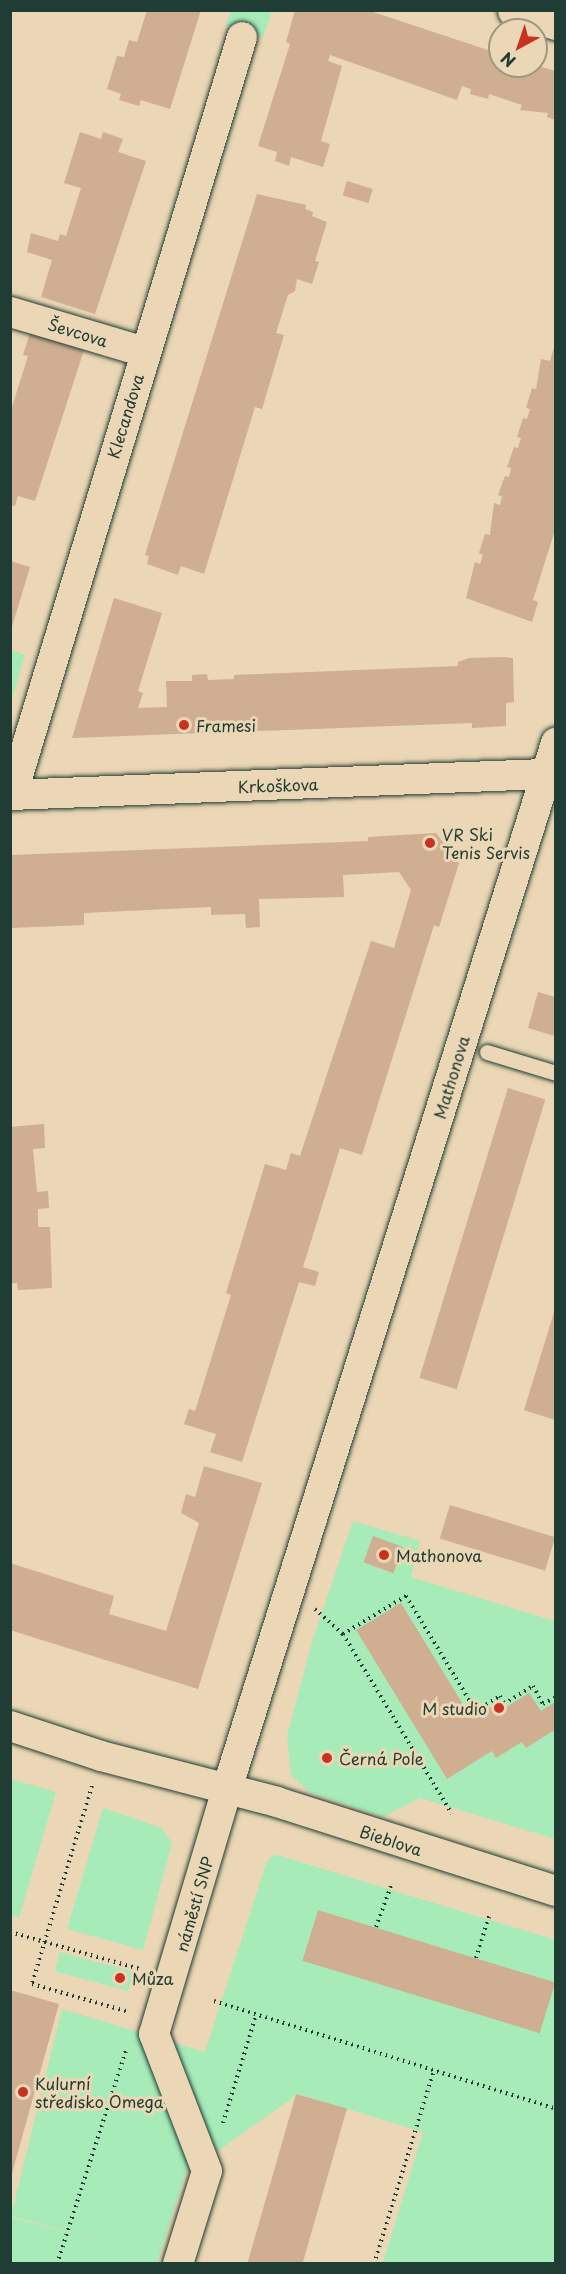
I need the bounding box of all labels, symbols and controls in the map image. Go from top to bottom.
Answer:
north arrow [488,18,548,78]
text: N [495,47,520,74]
street label: Ševcova [46,314,110,350]
street label: Klecandova [103,371,147,461]
place label: Framesi [196,715,256,735]
marker: Framesi [177,718,191,732]
street label: Krkoškova [237,774,319,796]
place label: VR Ski Tenis Servis [442,824,530,862]
marker: VR Ski Tenis Servis [423,836,437,850]
street label: Mathonova [429,1033,473,1121]
place label: Mathonova [396,1545,482,1565]
marker: Mathonova [377,1548,391,1562]
place label: M studio [421,1698,487,1718]
marker: M studio [492,1701,506,1715]
place label: Černá Pole [339,1748,423,1768]
marker: Černá Pole [320,1751,334,1765]
street label: Bieblova [357,1821,425,1859]
street label: náměstí SNP [171,1854,217,1954]
place label: Můza [132,1968,174,1988]
marker: Můza [113,1971,127,1985]
place label: Kulurní středisko Omega [35,2073,164,2111]
marker: Kulurní středisko Omega [16,2085,30,2099]

